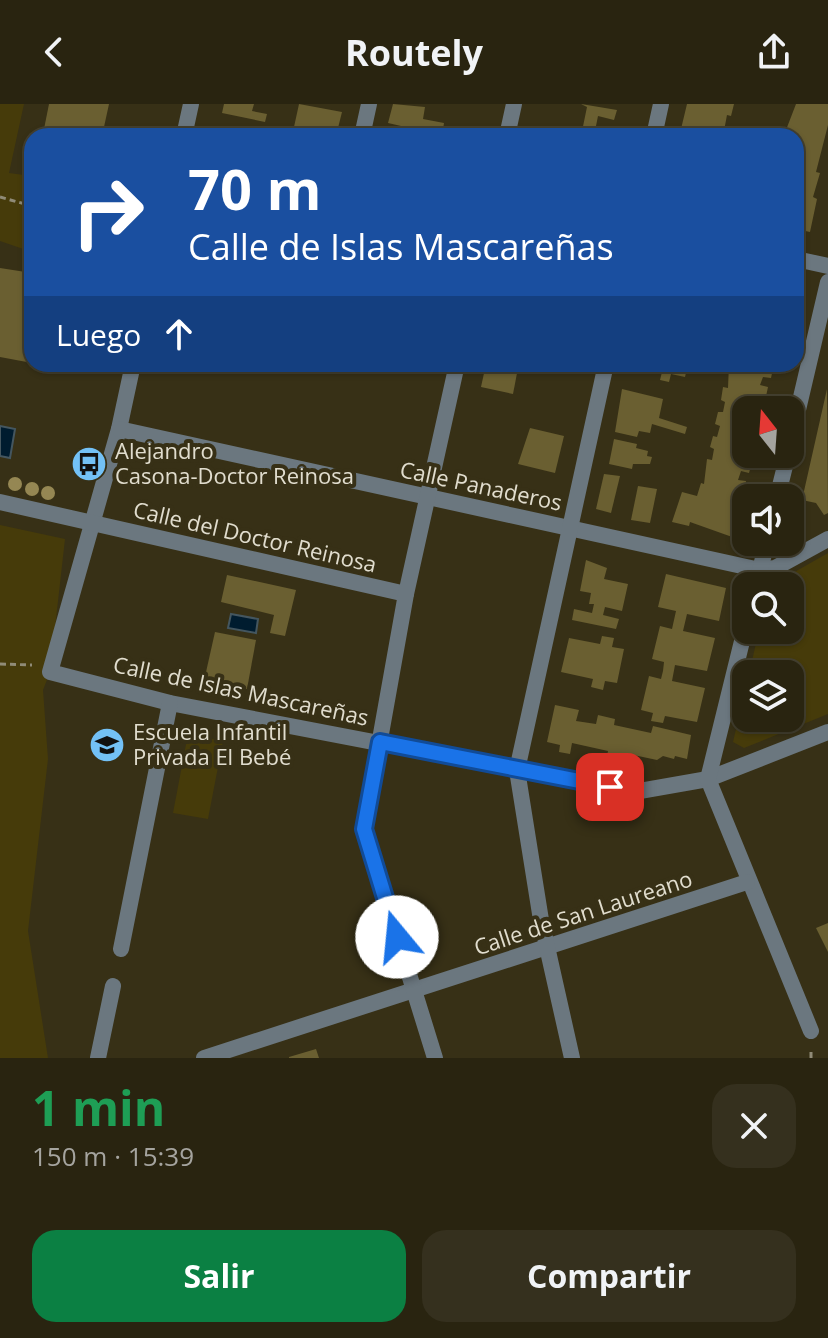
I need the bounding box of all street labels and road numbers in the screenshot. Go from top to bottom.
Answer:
street label: Calle Panaderos [397,453,565,517]
street label: Calle del Doctor Reinosa [131,493,380,579]
street label: Calle de Islas Mascareñas [111,648,372,732]
street label: Calle de San Laureano [470,863,696,962]

